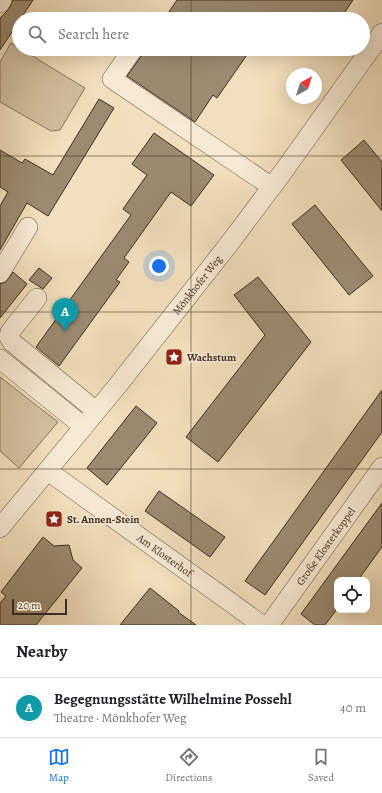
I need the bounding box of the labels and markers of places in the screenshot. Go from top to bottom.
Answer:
pin: A [52,298,78,331]
place icon: Wachstum [164,347,184,367]
place label: Wachstum [186,350,236,365]
place icon: St. Annen-Stein [44,509,64,529]
place label: St. Annen-Stein [67,512,140,527]

